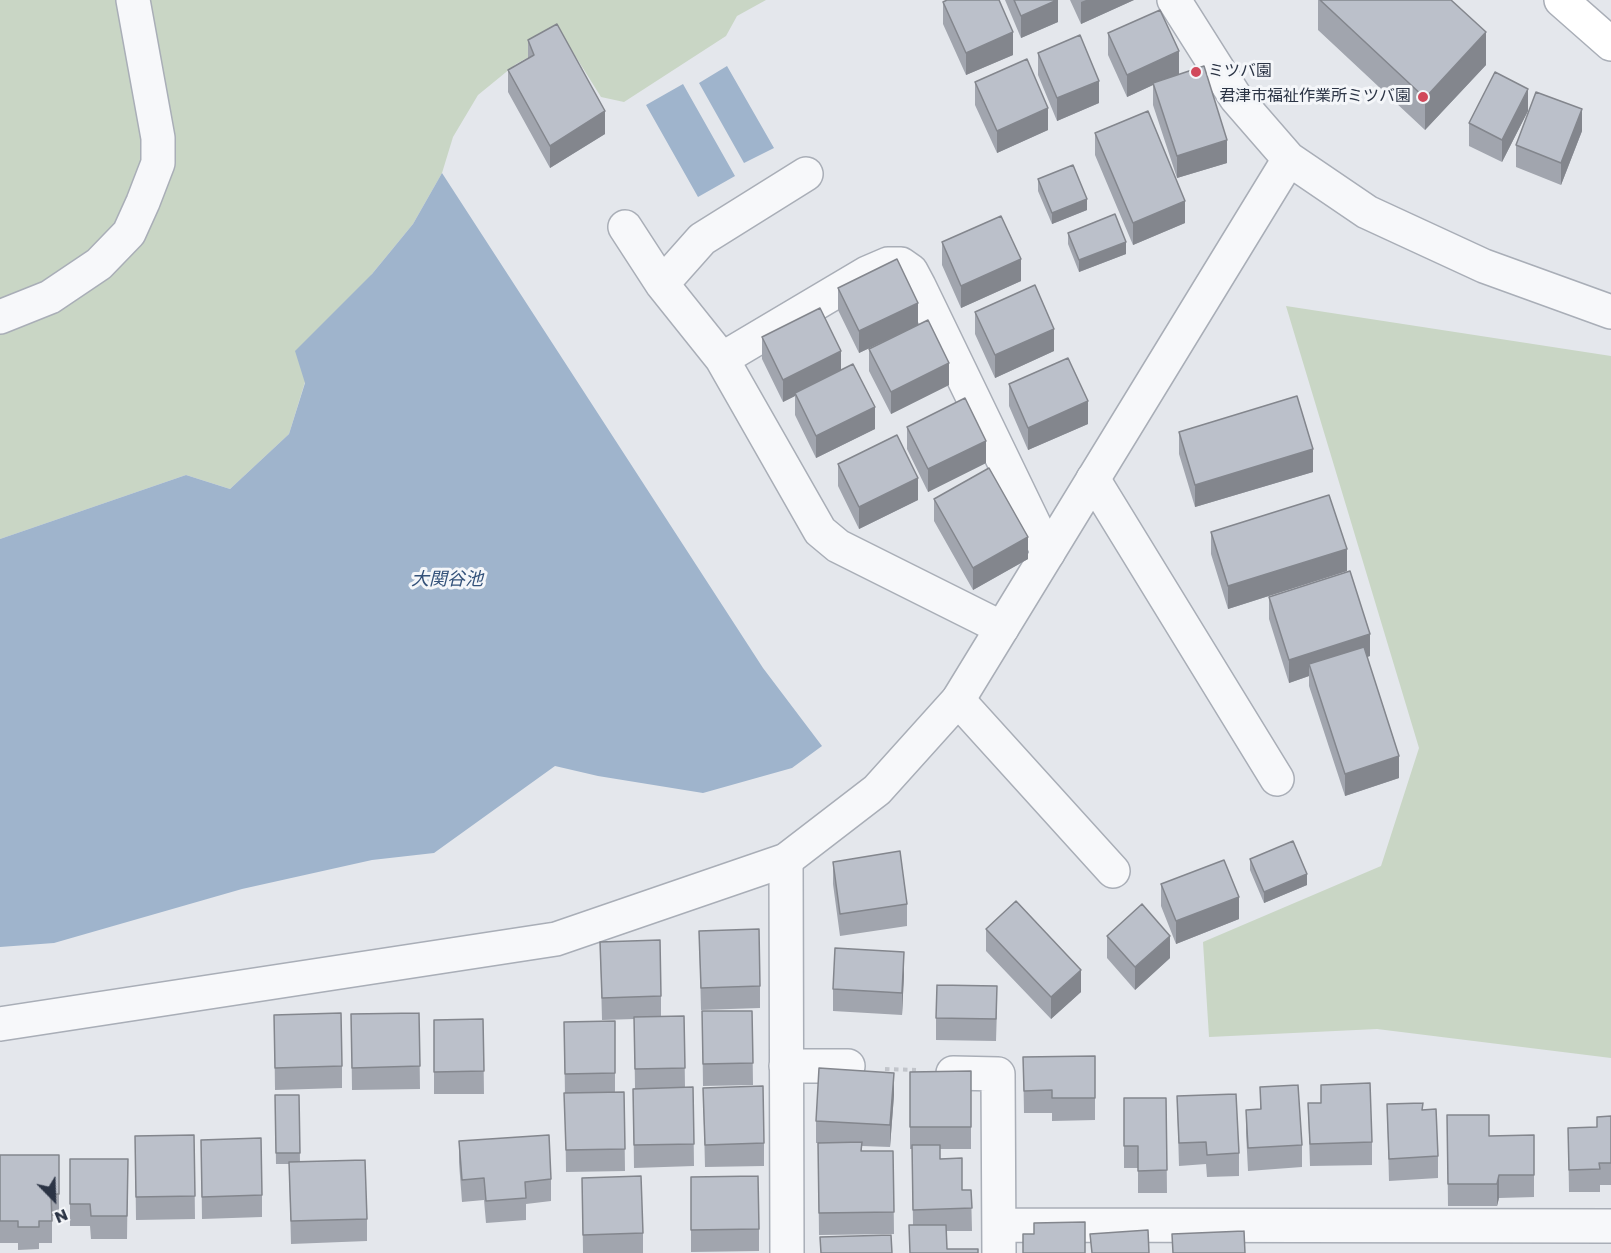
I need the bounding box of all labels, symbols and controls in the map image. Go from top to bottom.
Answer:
place label: ミツバ園 [1208,62,1272,82]
marker: ミツバ園 [1189,65,1203,79]
place label: 君津市福祉作業所ミツバ園 [1219,87,1411,107]
marker: 君津市福祉作業所ミツバ園 [1416,90,1430,104]
water label: 大関谷池 [411,569,483,591]
north arrow [24,1169,84,1229]
text: N [51,1203,71,1229]

